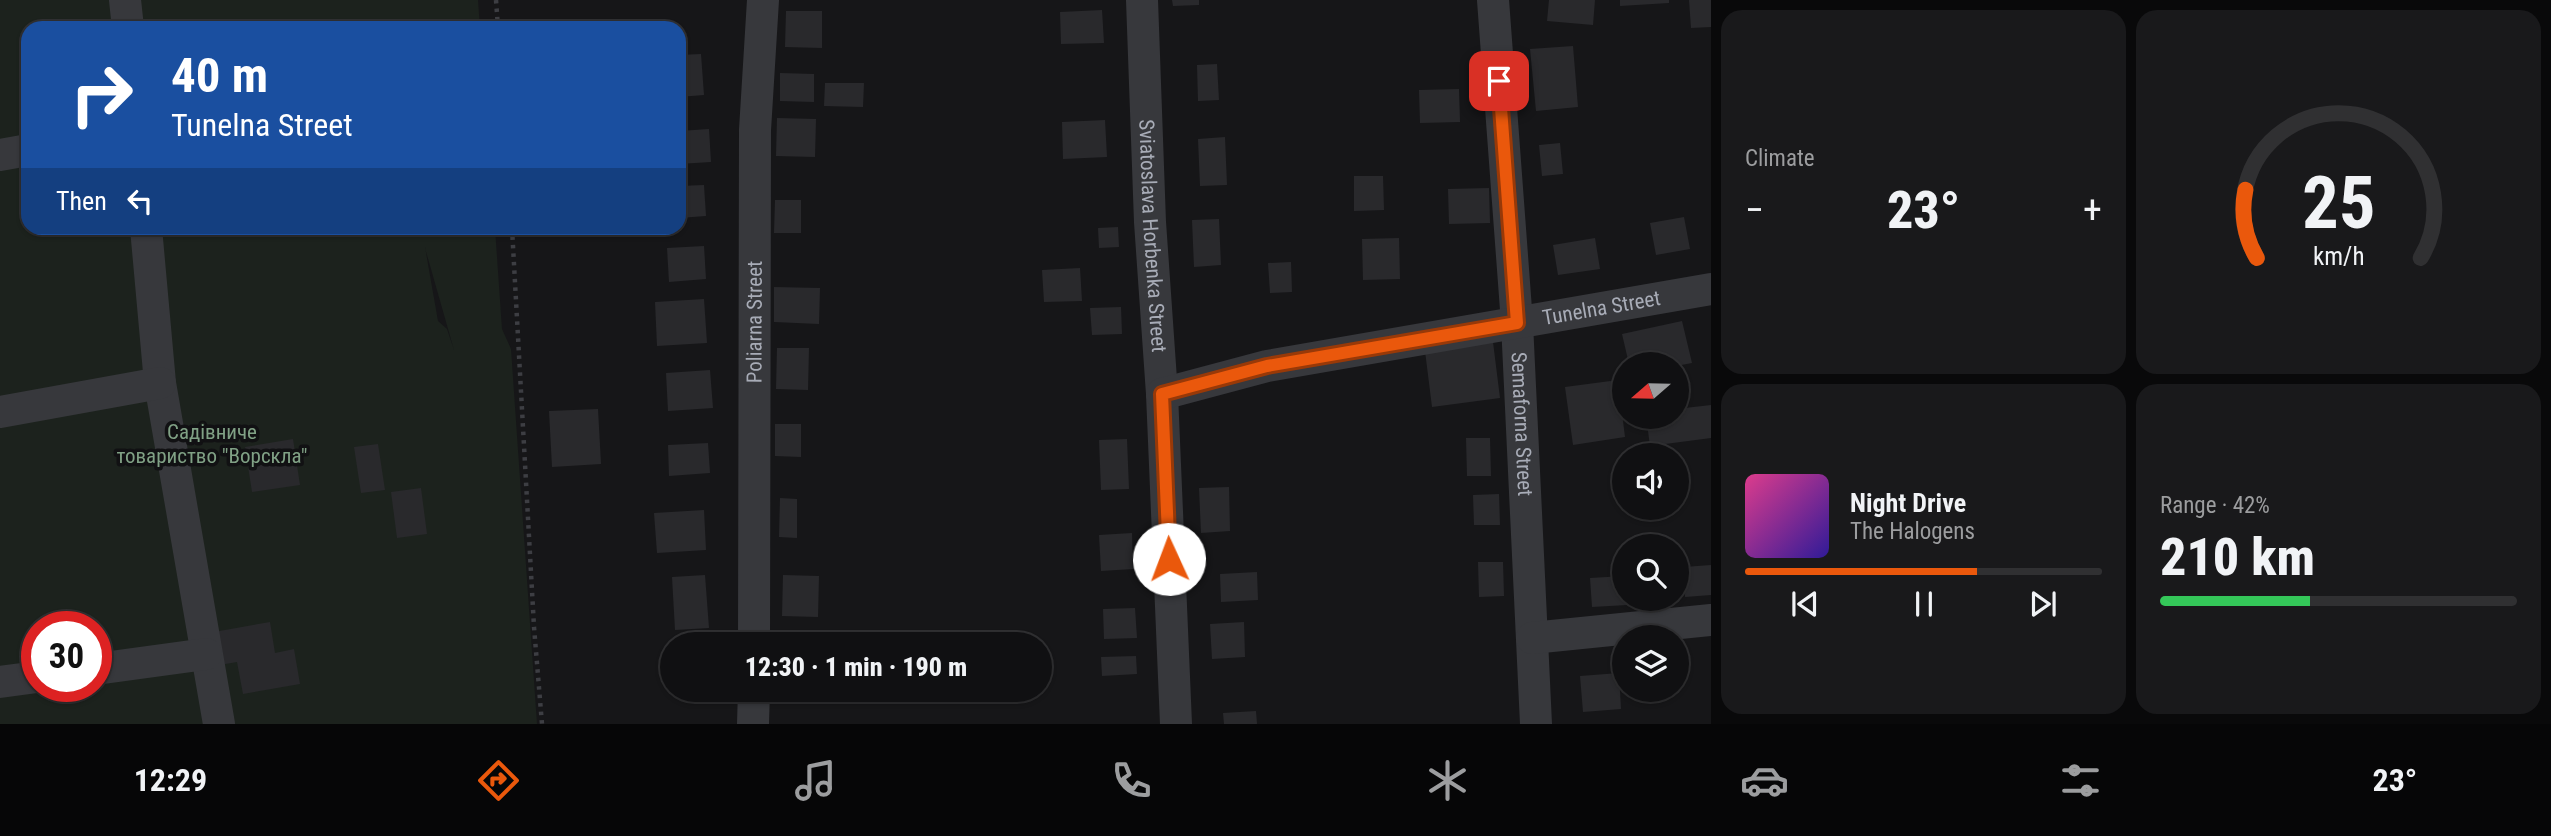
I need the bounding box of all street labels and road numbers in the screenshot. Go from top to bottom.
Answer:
street label: Sviatoslava Horbenka Street [1134,119,1171,353]
street label: Poliarna Street [743,261,767,383]
street label: Tunelna Street [1541,286,1662,330]
street label: Semaforna Street [1506,351,1537,497]

